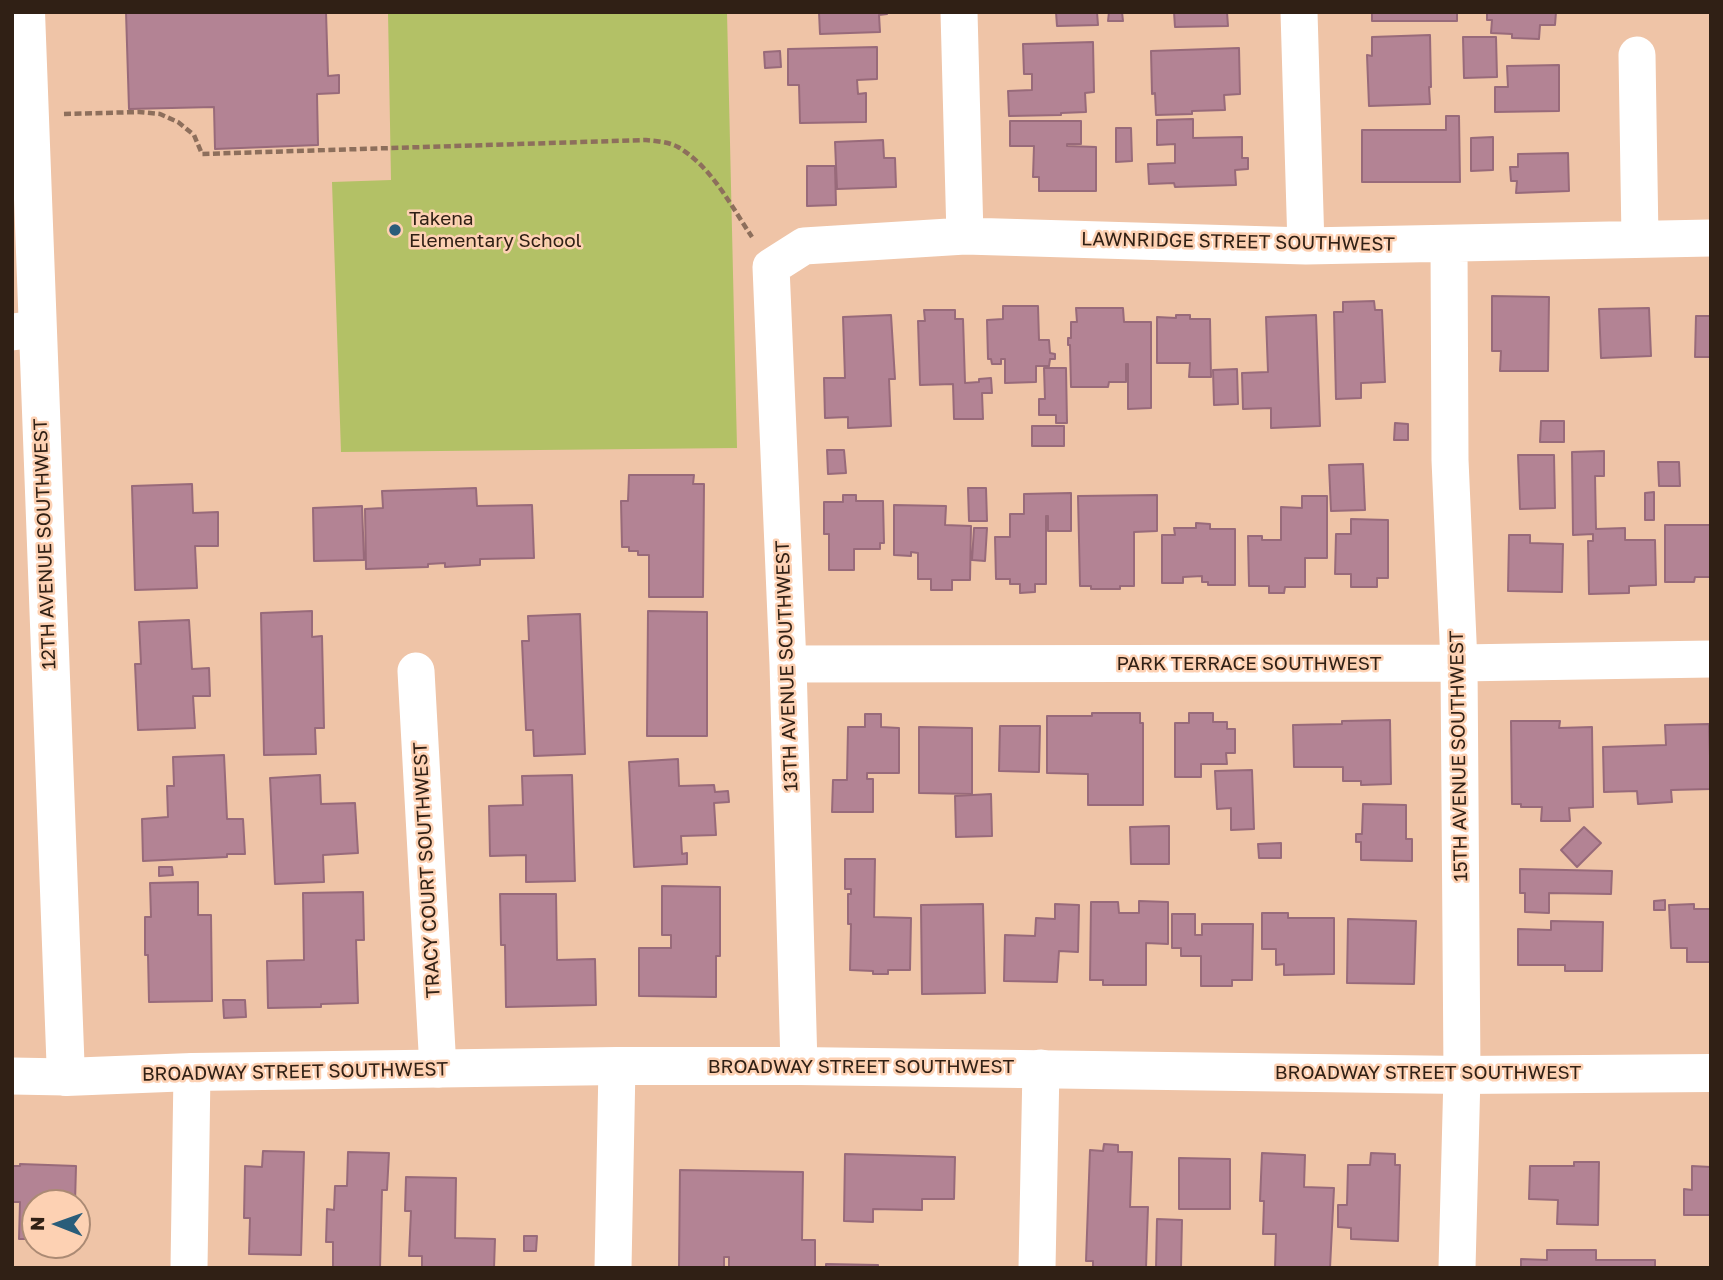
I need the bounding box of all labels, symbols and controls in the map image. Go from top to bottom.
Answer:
place label: Takena Elementary School [409,208,582,252]
marker: Takena Elementary School [387,222,403,238]
street label: LAWNRIDGE STREET SOUTHWEST [1081,228,1395,256]
street label: 12TH AVENUE SOUTHWEST [29,418,61,670]
street label: 13TH AVENUE SOUTHWEST [771,540,803,792]
street label: 15TH AVENUE SOUTHWEST [1445,630,1473,882]
street label: PARK TERRACE SOUTHWEST [1116,653,1382,675]
street label: TRACY COURT SOUTHWEST [409,741,445,999]
street label: BROADWAY STREET SOUTHWEST [708,1056,1014,1078]
street label: BROADWAY STREET SOUTHWEST [142,1058,448,1086]
street label: BROADWAY STREET SOUTHWEST [1275,1062,1581,1084]
north arrow [21,1189,91,1259]
text: N [25,1216,48,1231]

